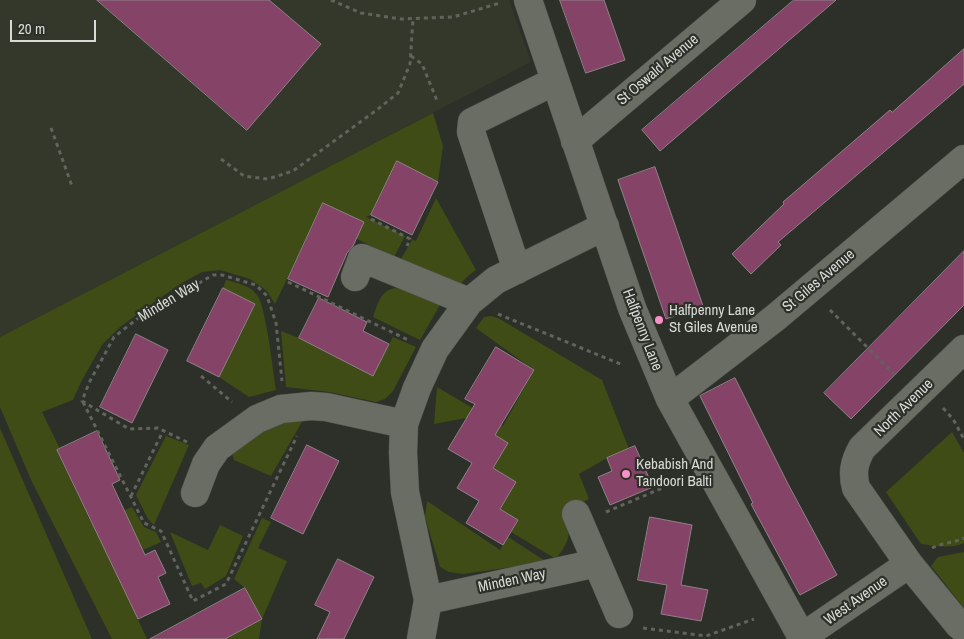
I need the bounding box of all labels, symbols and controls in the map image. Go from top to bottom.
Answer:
scale bar [12,10,99,42]
text: 20 m [18,18,45,39]
street label: St Oswald Avenue [614,31,702,109]
street label: St Giles Avenue [779,246,859,316]
street label: Minden Way [135,276,203,326]
street label: Halfpenny Lane [618,287,666,373]
place label: Halfpenny Lane St Giles Avenue [669,302,758,337]
marker: Halfpenny Lane St Giles Avenue [653,314,665,326]
street label: North Avenue [871,375,937,441]
place label: Kebabish And Tandoori Balti [636,456,713,491]
marker: Kebabish And Tandoori Balti [620,468,632,480]
street label: Minden Way [477,565,547,597]
street label: West Avenue [821,573,891,629]

